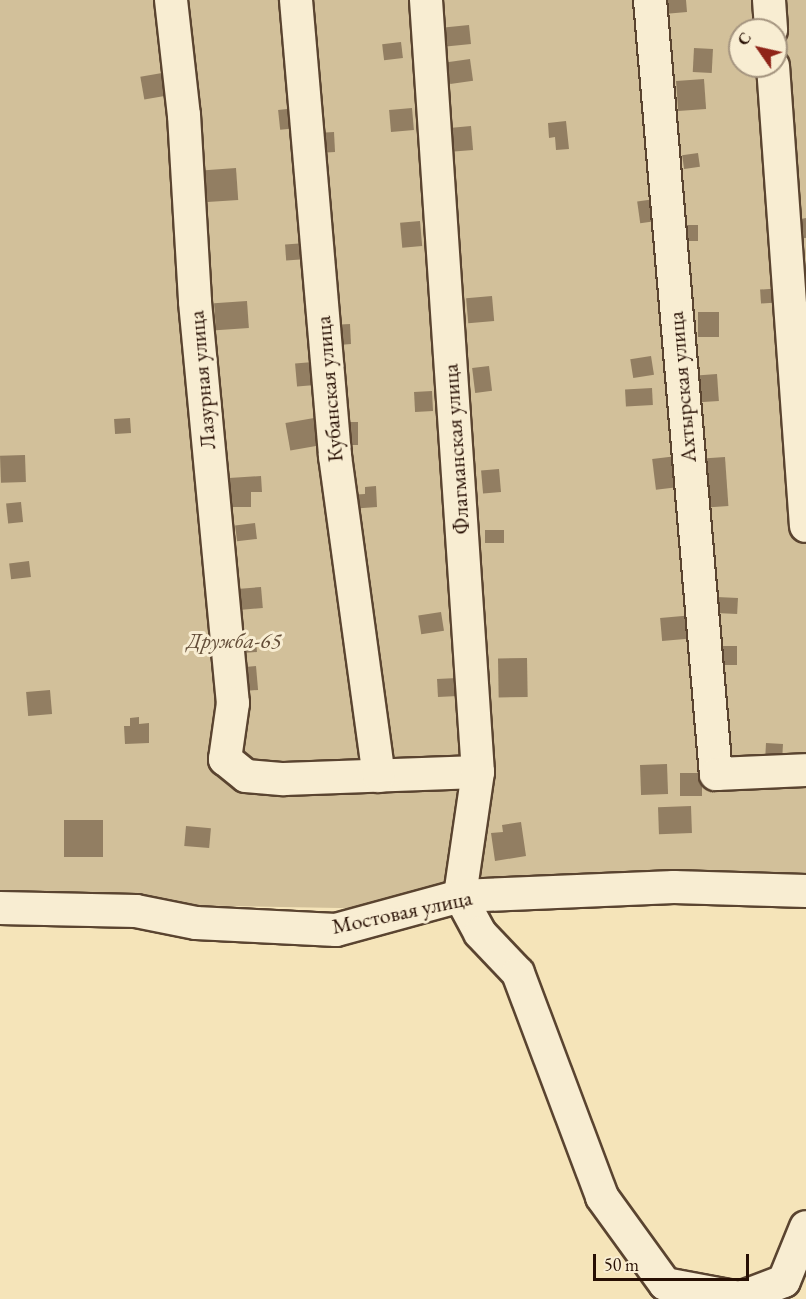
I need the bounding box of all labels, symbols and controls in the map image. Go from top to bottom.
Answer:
north arrow [728,18,788,78]
text: С [732,28,756,49]
street label: Лазурная улица [183,310,221,450]
street label: Ахтырская улица [662,310,702,464]
street label: Кубанская улица [309,315,349,463]
street label: Флагманская улица [437,363,475,535]
park label: Дружба-65 [187,628,281,654]
street label: Мостовая улица [329,884,475,940]
scale bar [596,1242,752,1280]
text: 50 m [604,1253,639,1276]

